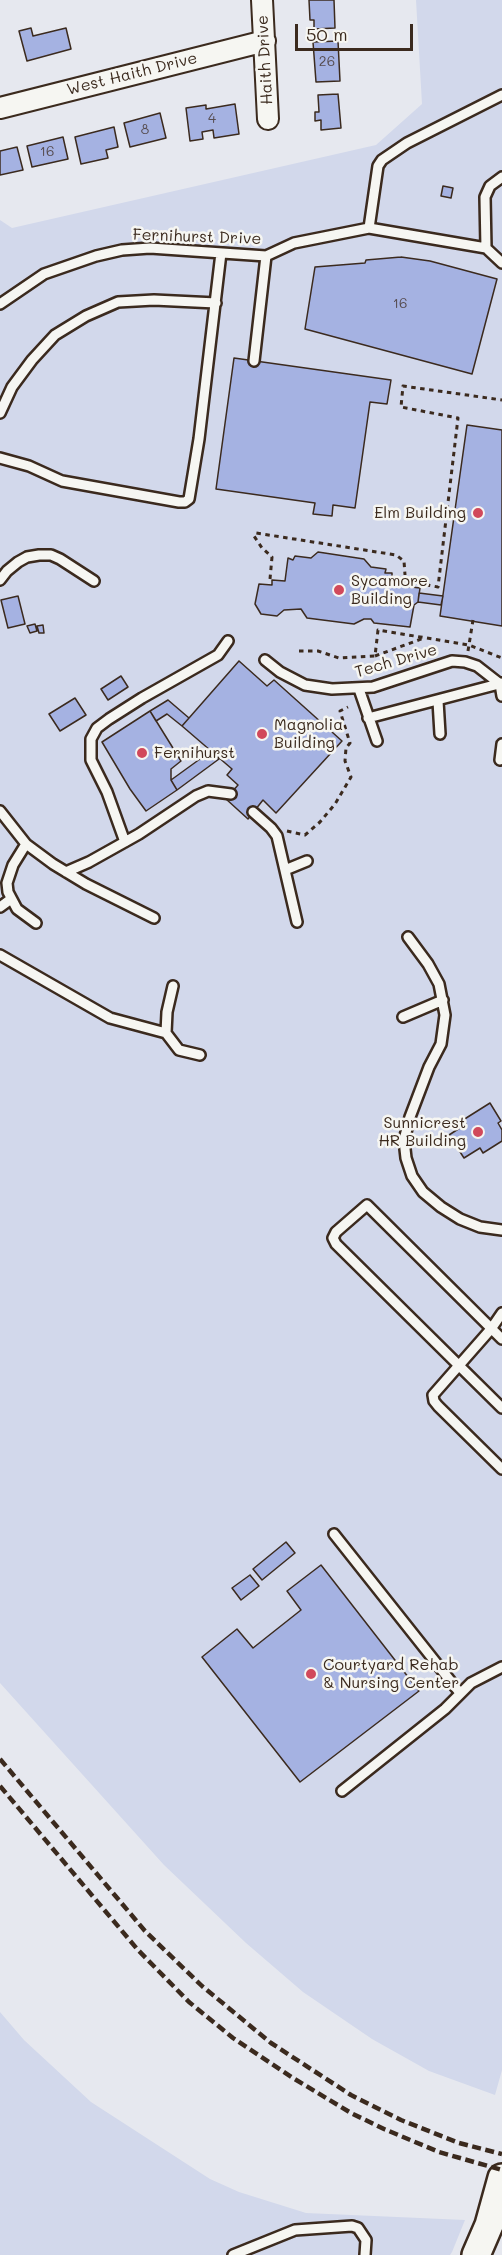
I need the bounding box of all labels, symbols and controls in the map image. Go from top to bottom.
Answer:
scale bar [298,12,416,50]
street label: Haith Drive [253,15,277,105]
text: 50 m [306,22,348,46]
street label: West Haith Drive [65,49,199,99]
house number: 26 [319,54,335,70]
house number: 4 [208,111,216,127]
house number: 8 [141,122,149,138]
house number: 16 [40,144,54,160]
street label: Fernihurst Drive [132,225,262,249]
house number: 16 [393,296,407,312]
place label: Elm Building [374,503,466,523]
marker: Elm Building [471,506,485,520]
place label: Sycamore Building [351,571,428,609]
marker: Sycamore Building [332,583,346,597]
street label: Tech Drive [353,640,439,682]
place label: Magnolia Building [274,715,343,753]
marker: Magnolia Building [255,727,269,741]
place label: Fernihurst [154,743,235,763]
marker: Fernihurst [135,746,149,760]
place label: Sunnicrest HR Building [378,1113,466,1151]
marker: Sunnicrest HR Building [471,1125,485,1139]
place label: Courtyard Rehab & Nursing Center [323,1655,459,1693]
marker: Courtyard Rehab & Nursing Center [304,1667,318,1681]

